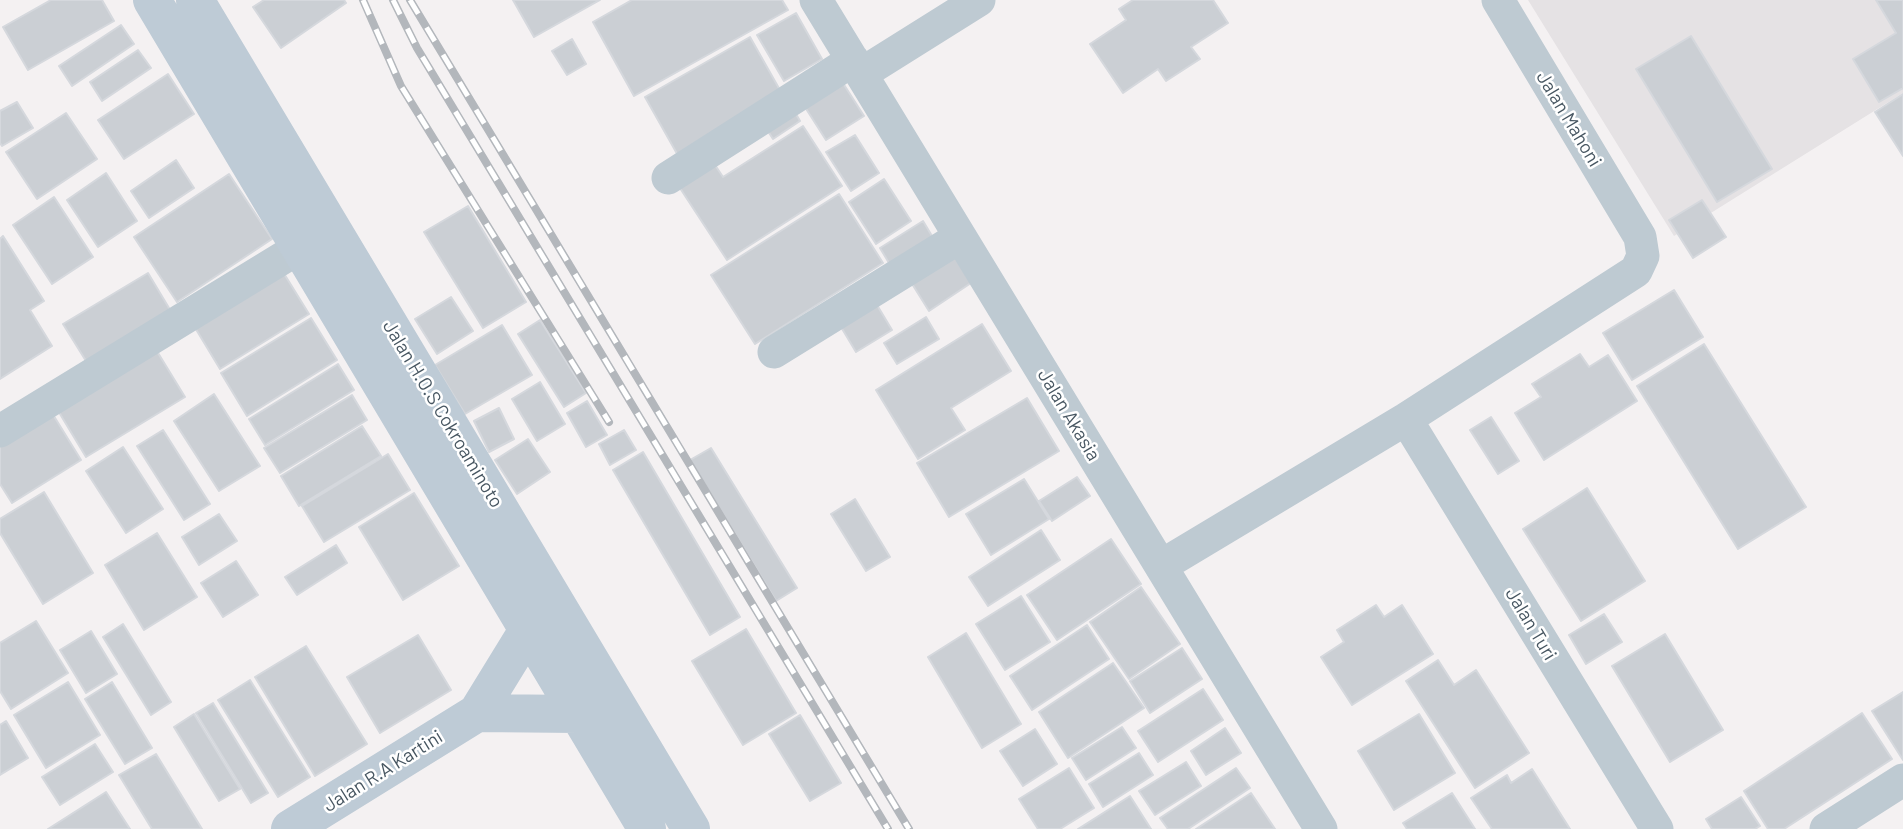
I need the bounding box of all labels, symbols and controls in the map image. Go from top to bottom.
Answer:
street label: Jalan Mahoni [1532,67,1606,171]
street label: Jalan H.O.S Cokroaminoto [378,316,508,512]
street label: Jalan Akasia [1033,365,1105,465]
street label: Jalan Turi [1500,584,1562,664]
street label: Jalan R.A Kartini [319,725,447,817]

